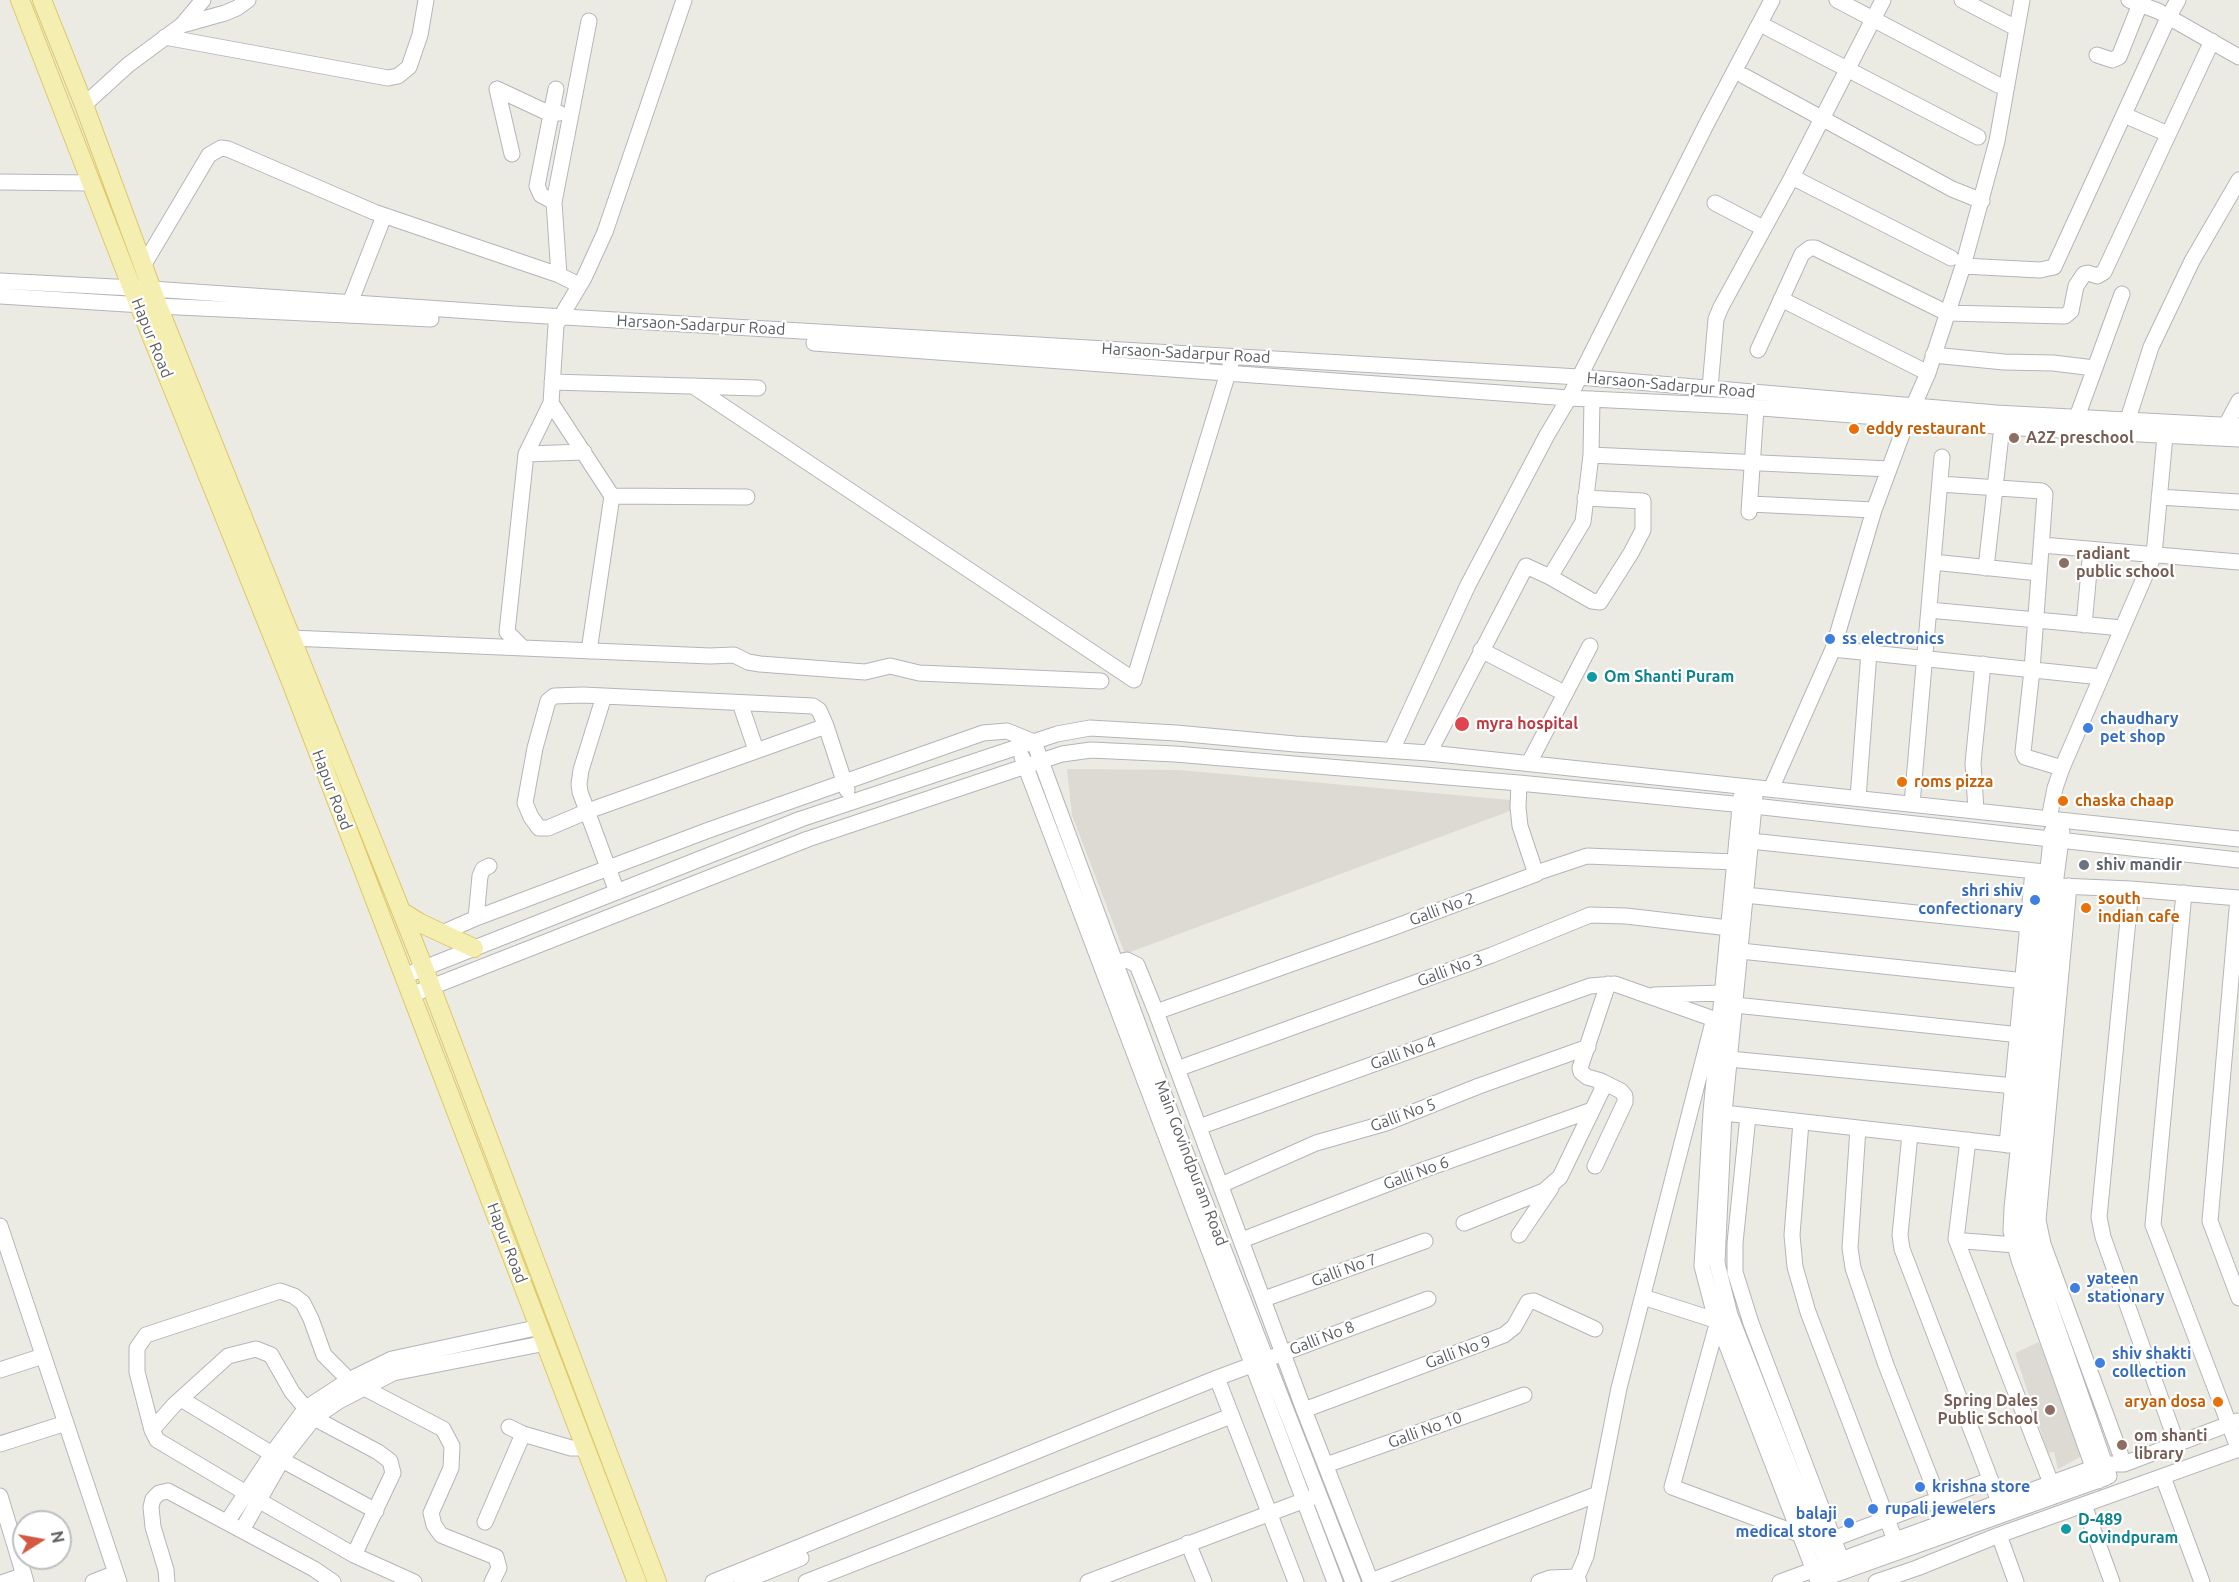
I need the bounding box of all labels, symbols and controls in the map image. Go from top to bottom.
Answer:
street label: Hapur Road [127,295,177,381]
street label: Harsaon-Sadarpur Road [616,311,786,339]
street label: Harsaon-Sadarpur Road [1101,339,1271,367]
street label: Harsaon-Sadarpur Road [1586,368,1756,402]
place label: eddy restaurant [1866,419,1986,439]
marker: eddy restaurant [1847,422,1861,436]
place label: A2Z preschool [2026,428,2134,448]
marker: A2Z preschool [2007,431,2021,445]
place label: radiant public school [2076,544,2174,582]
marker: radiant public school [2057,556,2071,570]
place label: ss electronics [1842,629,1944,649]
marker: ss electronics [1823,632,1837,646]
place label: Om Shanti Puram [1604,667,1734,687]
marker: Om Shanti Puram [1585,670,1599,684]
place label: chaudhary pet shop [2100,709,2178,747]
place label: myra hospital [1476,714,1578,734]
marker: myra hospital [1453,715,1471,733]
marker: chaudhary pet shop [2081,721,2095,735]
street label: Hapur Road [308,747,356,833]
place label: roms pizza [1914,772,1993,792]
marker: roms pizza [1895,775,1909,789]
place label: chaska chaap [2075,791,2174,811]
marker: chaska chaap [2056,794,2070,808]
place label: shiv mandir [2096,855,2182,875]
marker: shiv mandir [2077,858,2091,872]
place label: shri shiv confectionary [1918,881,2023,919]
street label: Galli No 2 [1407,888,1477,930]
place label: south indian cafe [2098,889,2180,927]
marker: shri shiv confectionary [2028,893,2042,907]
marker: south indian cafe [2079,901,2093,915]
street label: Galli No 3 [1415,949,1485,991]
street label: Galli No 4 [1368,1032,1438,1074]
street label: Main Govindpuram Road [1150,1077,1232,1249]
street label: Galli No 5 [1368,1094,1438,1136]
street label: Galli No 6 [1381,1152,1451,1194]
street label: Hapur Road [483,1200,531,1286]
street label: Galli No 7 [1309,1249,1379,1291]
place label: yateen stationary [2087,1269,2164,1307]
marker: yateen stationary [2068,1281,2082,1295]
street label: Galli No 8 [1287,1317,1357,1359]
street label: Galli No 9 [1423,1331,1493,1373]
place label: shiv shakti collection [2112,1344,2191,1382]
marker: shiv shakti collection [2093,1356,2107,1370]
place label: Spring Dales Public School [1938,1391,2038,1429]
place label: aryan dosa [2125,1392,2206,1412]
marker: aryan dosa [2211,1395,2225,1409]
marker: Spring Dales Public School [2043,1403,2057,1417]
street label: Galli No 10 [1385,1408,1465,1452]
place label: om shanti library [2134,1426,2208,1464]
marker: om shanti library [2115,1438,2129,1452]
place label: krishna store [1932,1477,2030,1497]
marker: krishna store [1913,1480,1927,1494]
place label: rupali jewelers [1885,1499,1996,1519]
marker: rupali jewelers [1866,1502,1880,1516]
place label: balaji medical store [1736,1504,1837,1542]
north arrow [12,1510,72,1570]
place label: D-489 Govindpuram [2078,1510,2178,1548]
marker: balaji medical store [1842,1516,1856,1530]
marker: D-489 Govindpuram [2059,1522,2073,1536]
text: N [48,1529,68,1545]

